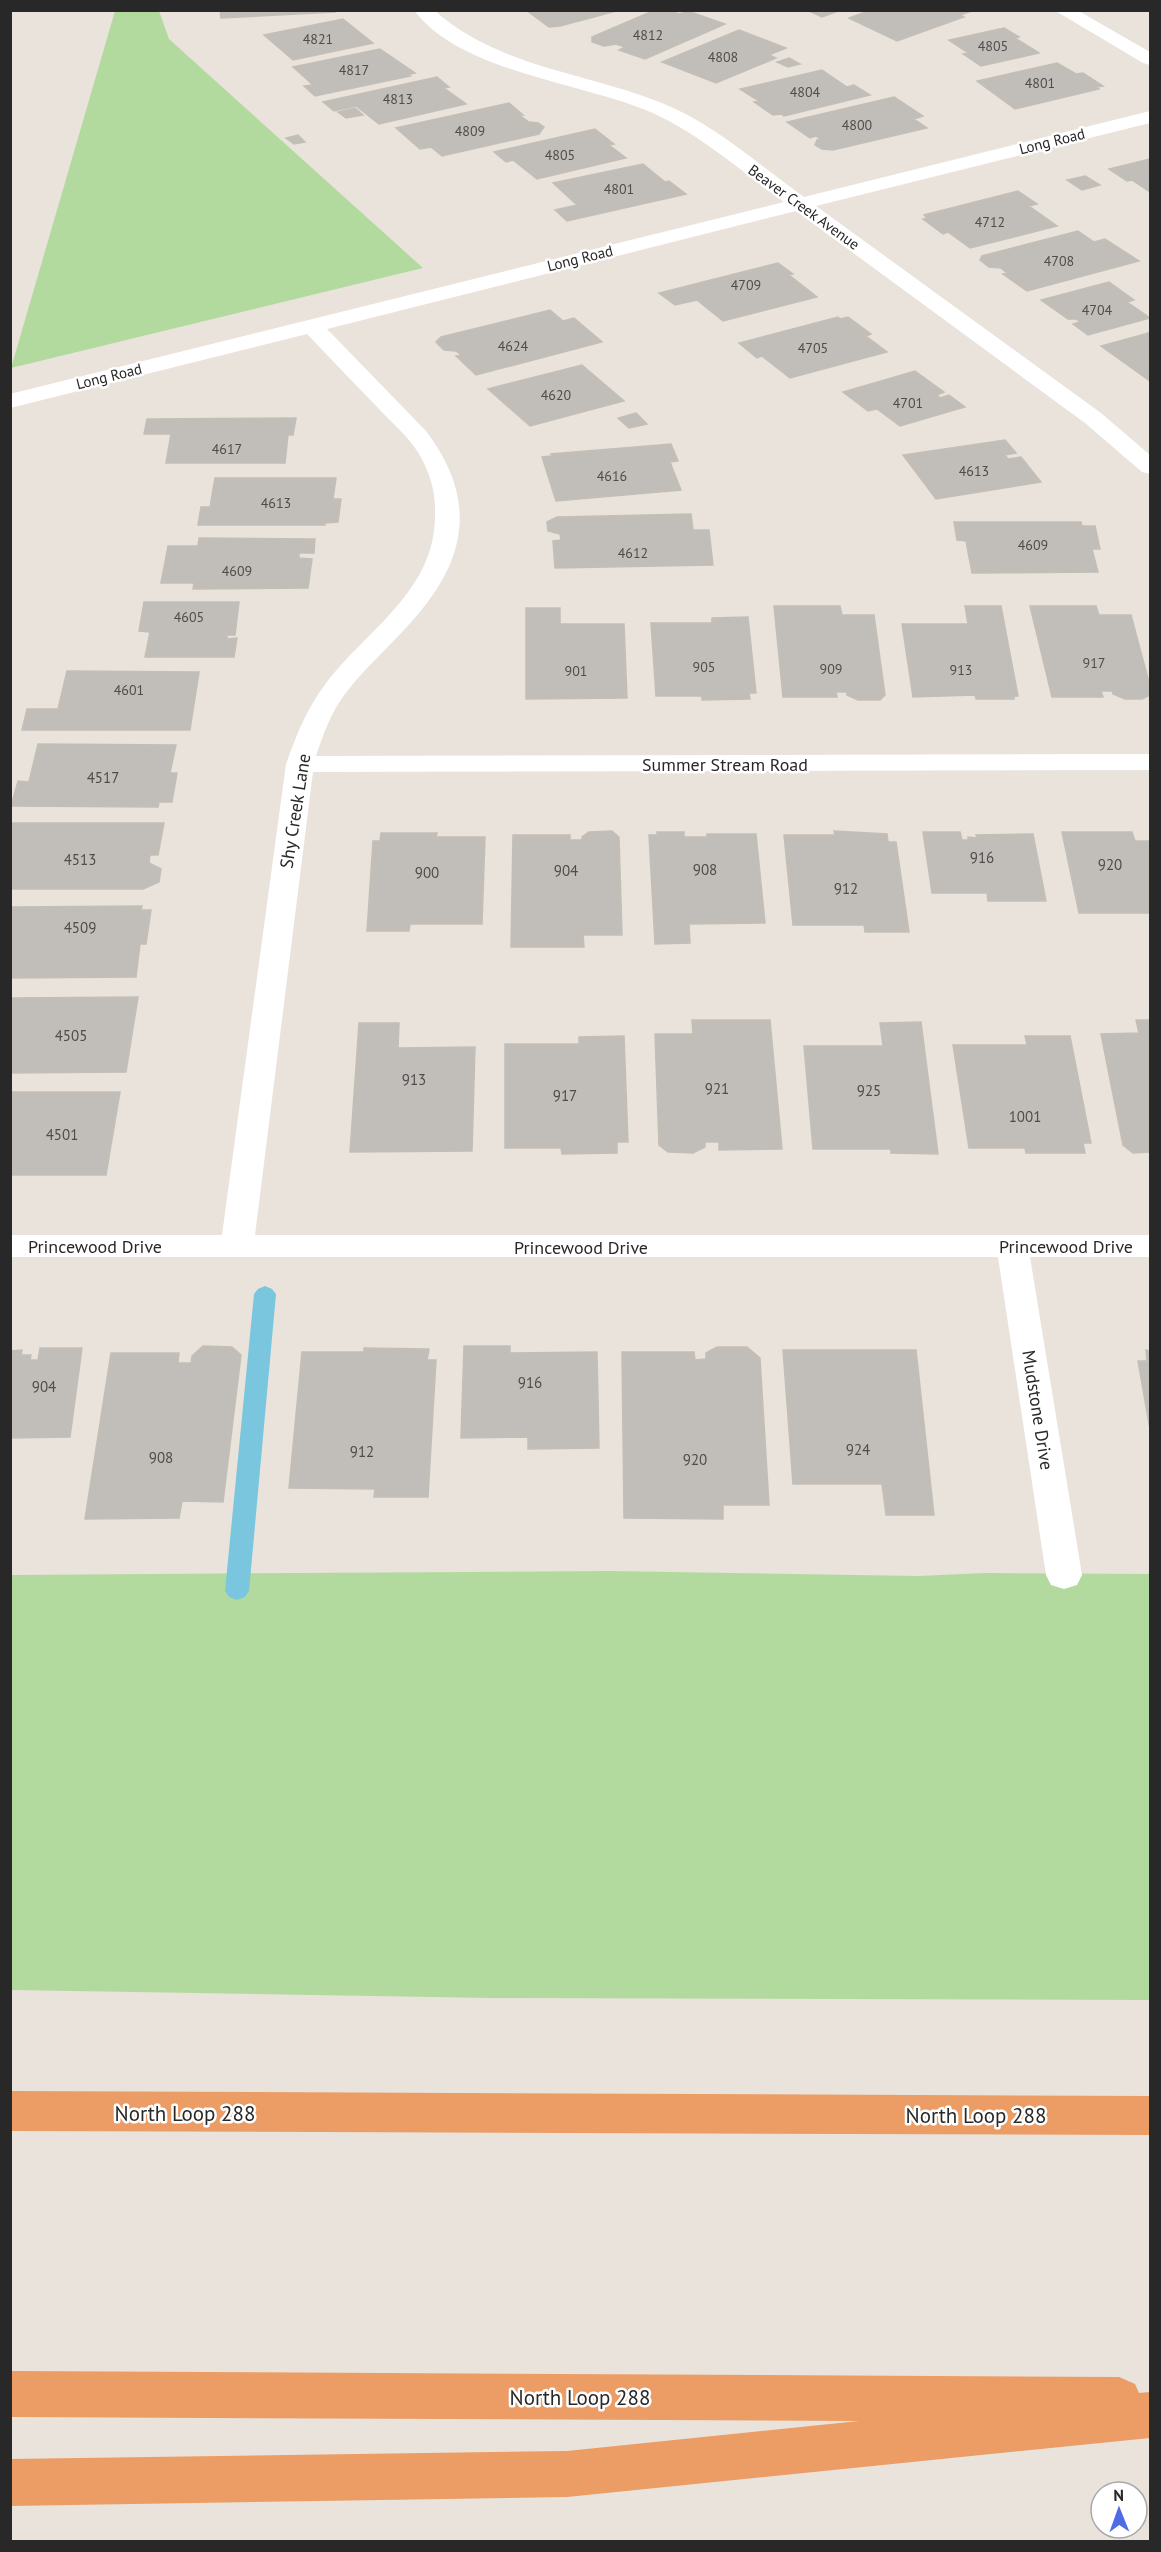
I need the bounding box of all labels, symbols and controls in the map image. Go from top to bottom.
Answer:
house number: 4812 [633,26,663,44]
house number: 4821 [303,30,333,48]
house number: 4805 [978,37,1008,55]
house number: 4808 [708,48,738,66]
house number: 4817 [339,61,369,79]
house number: 4801 [1025,74,1055,92]
house number: 4804 [790,83,821,101]
house number: 4813 [383,90,413,108]
house number: 4800 [842,116,873,134]
house number: 4809 [455,122,485,140]
street label: Long Road [1017,124,1087,158]
house number: 4805 [545,146,575,164]
street label: Beaver Creek Avenue [745,160,863,254]
house number: 4801 [604,180,634,198]
house number: 4712 [975,213,1005,231]
street label: Long Road [545,241,615,275]
house number: 4708 [1044,252,1074,270]
house number: 4709 [731,276,761,294]
house number: 4704 [1082,301,1113,319]
house number: 4624 [498,337,529,355]
house number: 4705 [798,339,828,357]
street label: Long Road [74,359,144,393]
house number: 4620 [541,386,572,404]
house number: 4701 [893,394,923,412]
house number: 4617 [212,440,242,458]
house number: 4613 [959,462,989,480]
house number: 4616 [597,467,627,485]
house number: 4613 [261,494,291,512]
house number: 4609 [1018,536,1048,554]
house number: 4612 [618,544,648,562]
house number: 4609 [222,562,252,580]
house number: 4605 [174,608,204,626]
house number: 917 [1083,654,1105,672]
house number: 905 [693,658,715,676]
house number: 909 [820,660,842,678]
house number: 913 [950,661,972,679]
house number: 901 [565,662,587,680]
house number: 4601 [114,681,144,699]
street label: Shy Creek Lane [275,752,315,870]
street label: Summer Stream Road [642,753,808,776]
house number: 4517 [87,768,119,787]
house number: 916 [970,848,994,867]
house number: 4513 [64,850,96,869]
house number: 920 [1098,855,1122,874]
house number: 908 [693,860,717,879]
house number: 904 [554,861,578,880]
house number: 900 [415,863,439,882]
house number: 912 [834,879,858,898]
house number: 4509 [64,918,96,937]
house number: 4505 [55,1026,87,1045]
house number: 913 [402,1070,426,1089]
house number: 921 [705,1079,729,1098]
house number: 925 [857,1081,881,1100]
house number: 917 [553,1086,577,1105]
house number: 1001 [1009,1107,1041,1126]
house number: 4501 [46,1125,78,1144]
street label: Princewood Drive [28,1235,162,1258]
street label: Princewood Drive [999,1235,1133,1258]
street label: Princewood Drive [514,1236,648,1259]
street label: Mudstone Drive [1017,1348,1059,1472]
house number: 916 [518,1373,542,1392]
house number: 904 [32,1377,56,1396]
house number: 924 [846,1440,870,1459]
house number: 912 [350,1442,374,1461]
house number: 908 [149,1448,173,1467]
house number: 920 [683,1450,707,1469]
street label: North Loop 288 [115,2100,255,2127]
street label: North Loop 288 [906,2102,1046,2129]
street label: North Loop 288 [510,2384,650,2411]
north arrow [1089,2480,1149,2540]
text: N [1113,2485,1124,2505]

